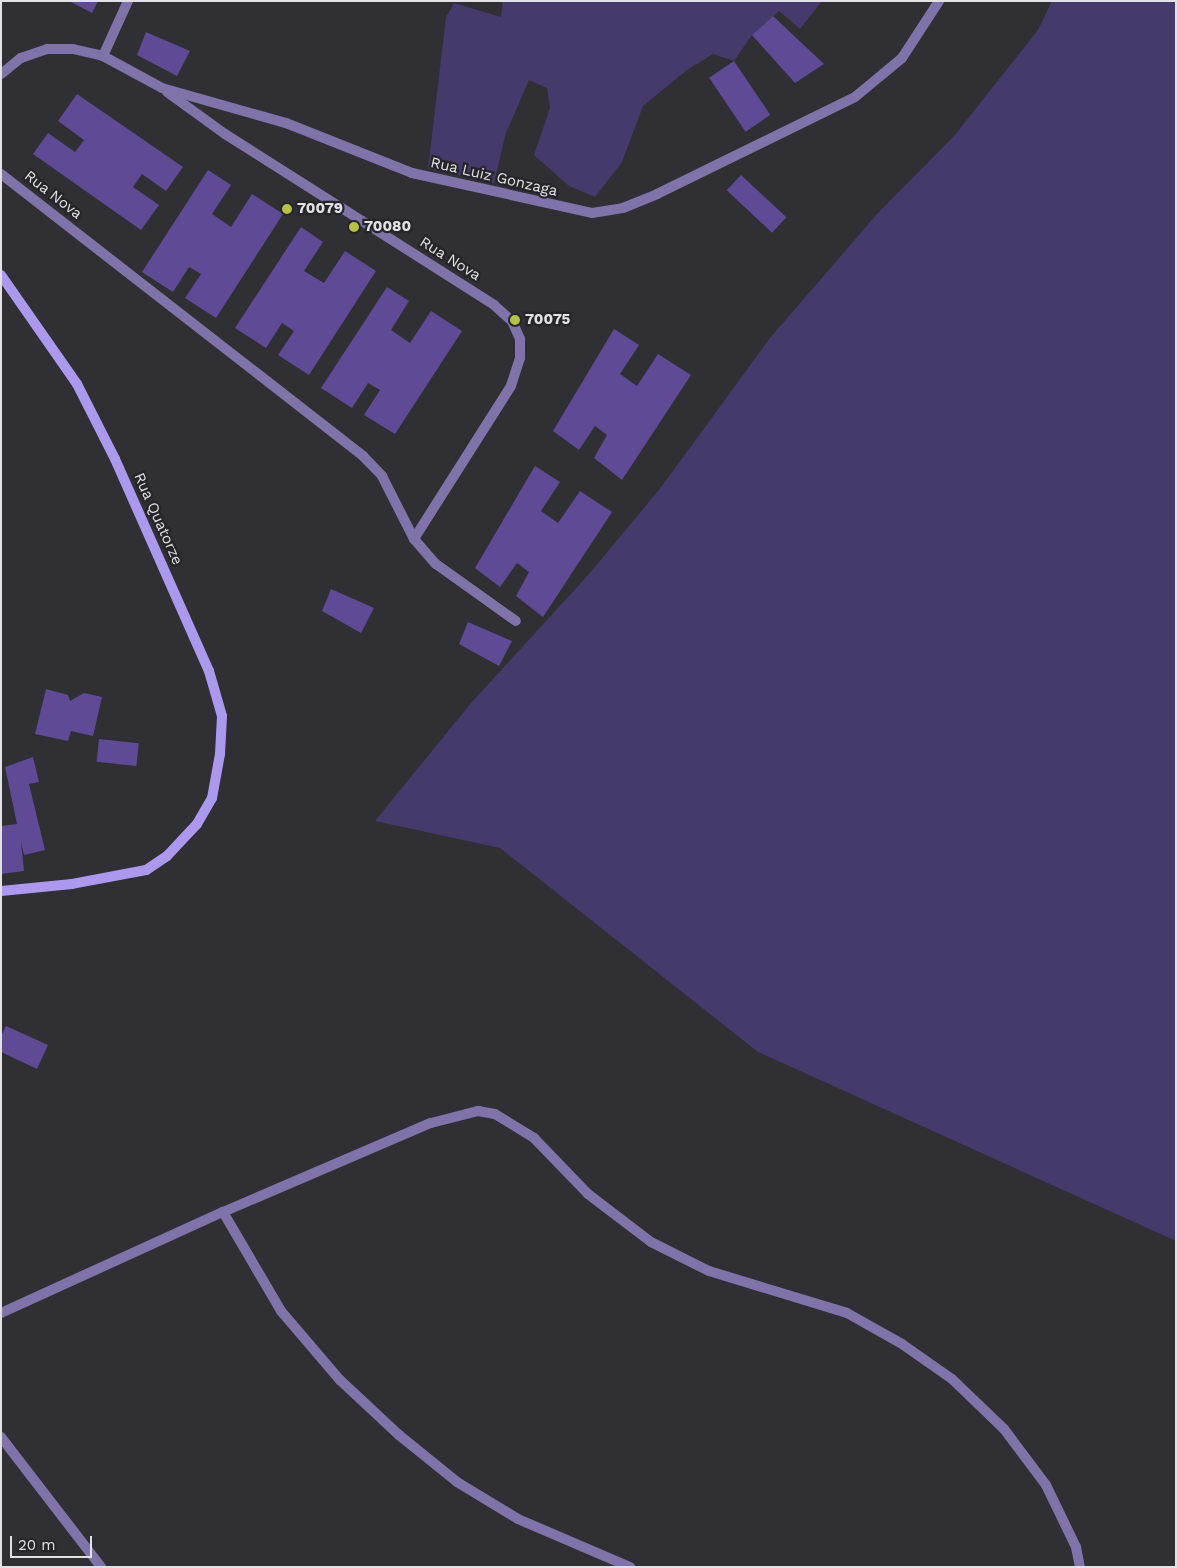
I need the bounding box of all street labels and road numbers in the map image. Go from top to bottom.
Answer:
street label: Rua Luiz Gonzaga [429,154,559,200]
street label: Rua Nova [20,167,86,223]
street label: Rua Nova [416,233,484,285]
street label: Rua Quatorze [130,470,186,568]

